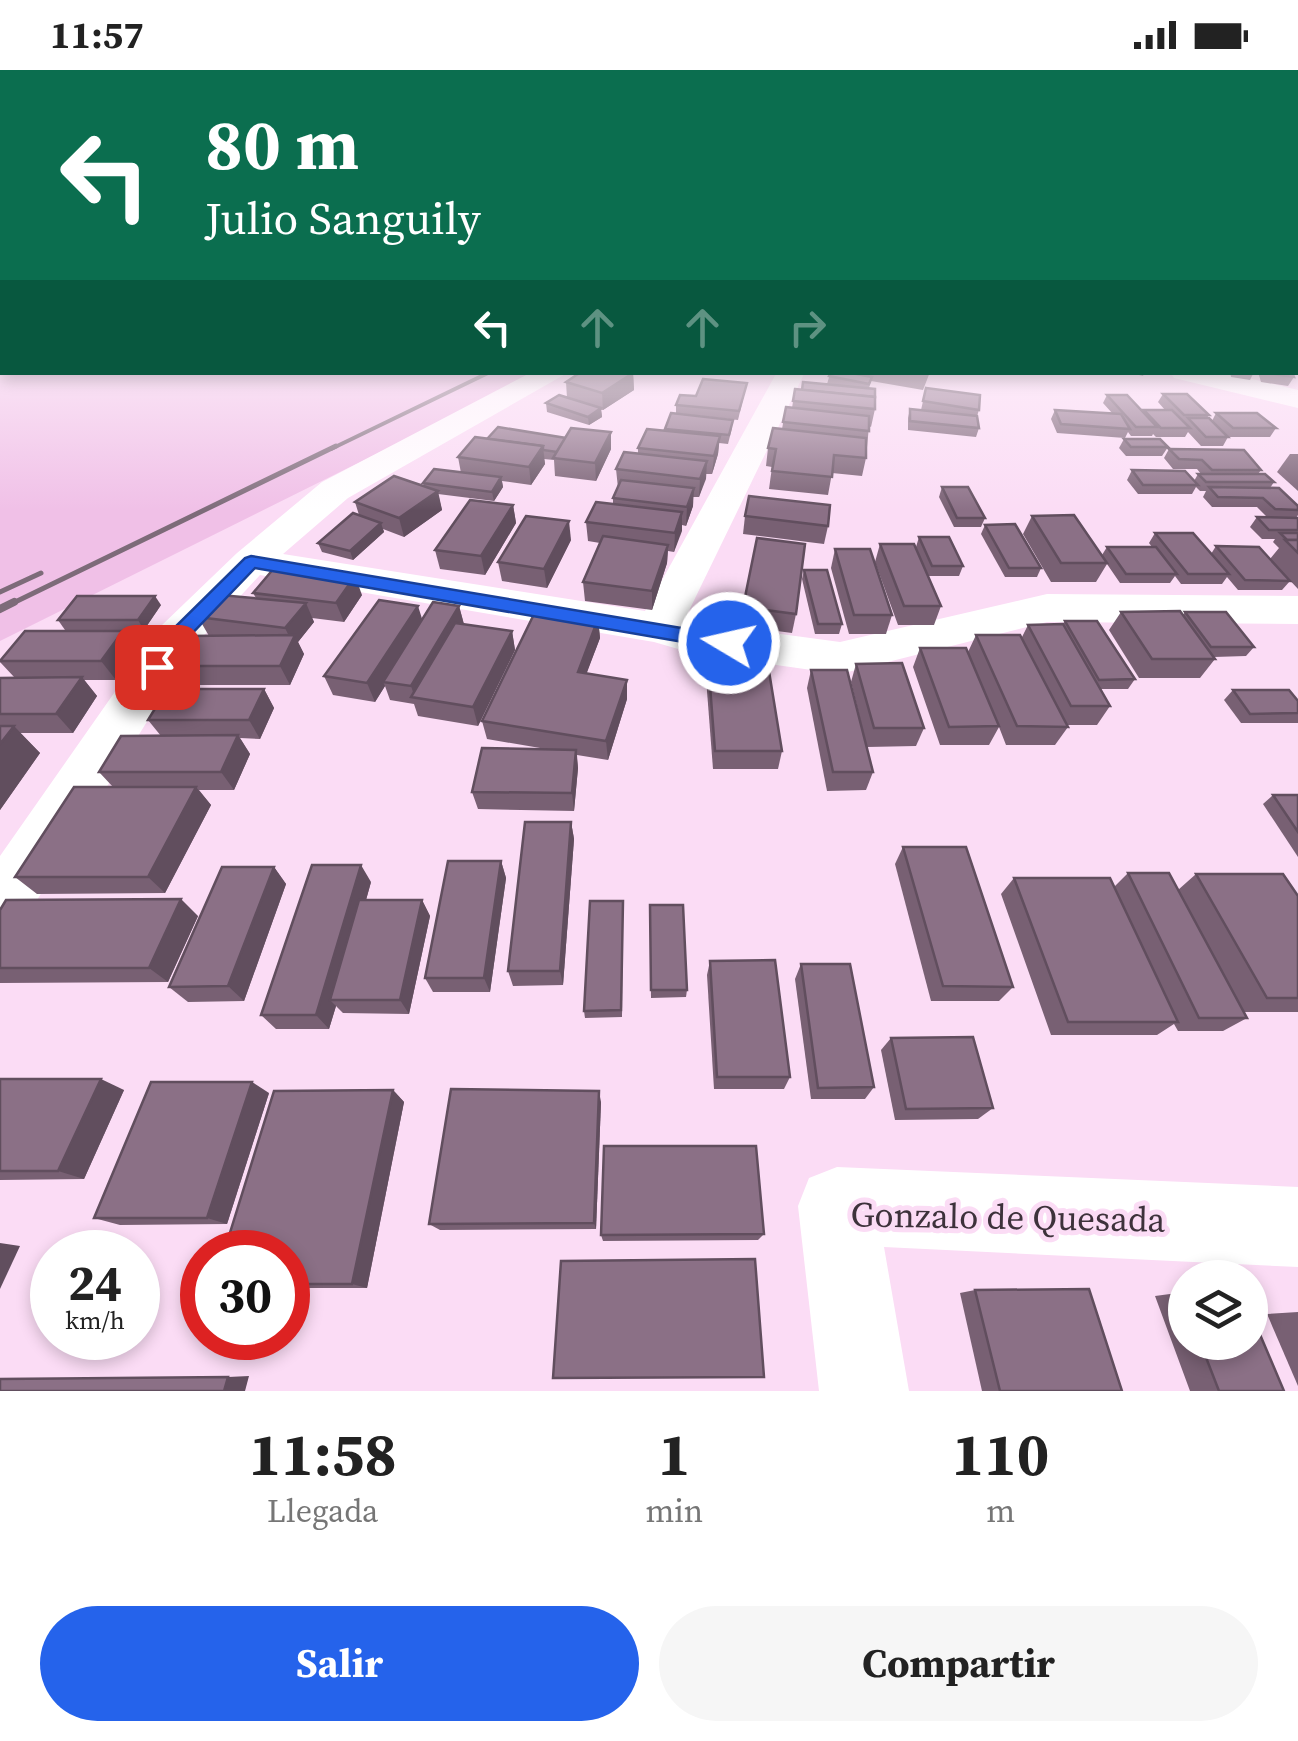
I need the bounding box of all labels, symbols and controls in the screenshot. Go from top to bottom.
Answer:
text: 11:57 [50,9,144,61]
text: 80 m [205,96,359,192]
icon: left [40,110,170,240]
text: Julio Sanguily [205,187,481,249]
icon: left [465,300,520,355]
icon: ahead [570,300,625,355]
icon: ahead [675,300,730,355]
icon: right [780,300,835,355]
position arrow [677,591,781,695]
pin [115,625,200,710]
icon: arrive [130,640,185,695]
street label: Gonzalo de Quesada [850,1190,1166,1244]
speed limit sign: 30 [180,1230,310,1360]
text: 24 [68,1248,122,1317]
map controls [1168,1260,1268,1360]
button: layers [1168,1260,1268,1360]
text: km/h [65,1303,125,1337]
text: 11:58 [249,1413,397,1495]
text: 1 [658,1413,691,1495]
text: 110 [952,1413,1049,1495]
text: Llegada [267,1489,378,1533]
text: min [645,1489,703,1533]
text: m [986,1489,1015,1533]
button: Salir [40,1606,639,1721]
button: Compartir [659,1606,1258,1721]

